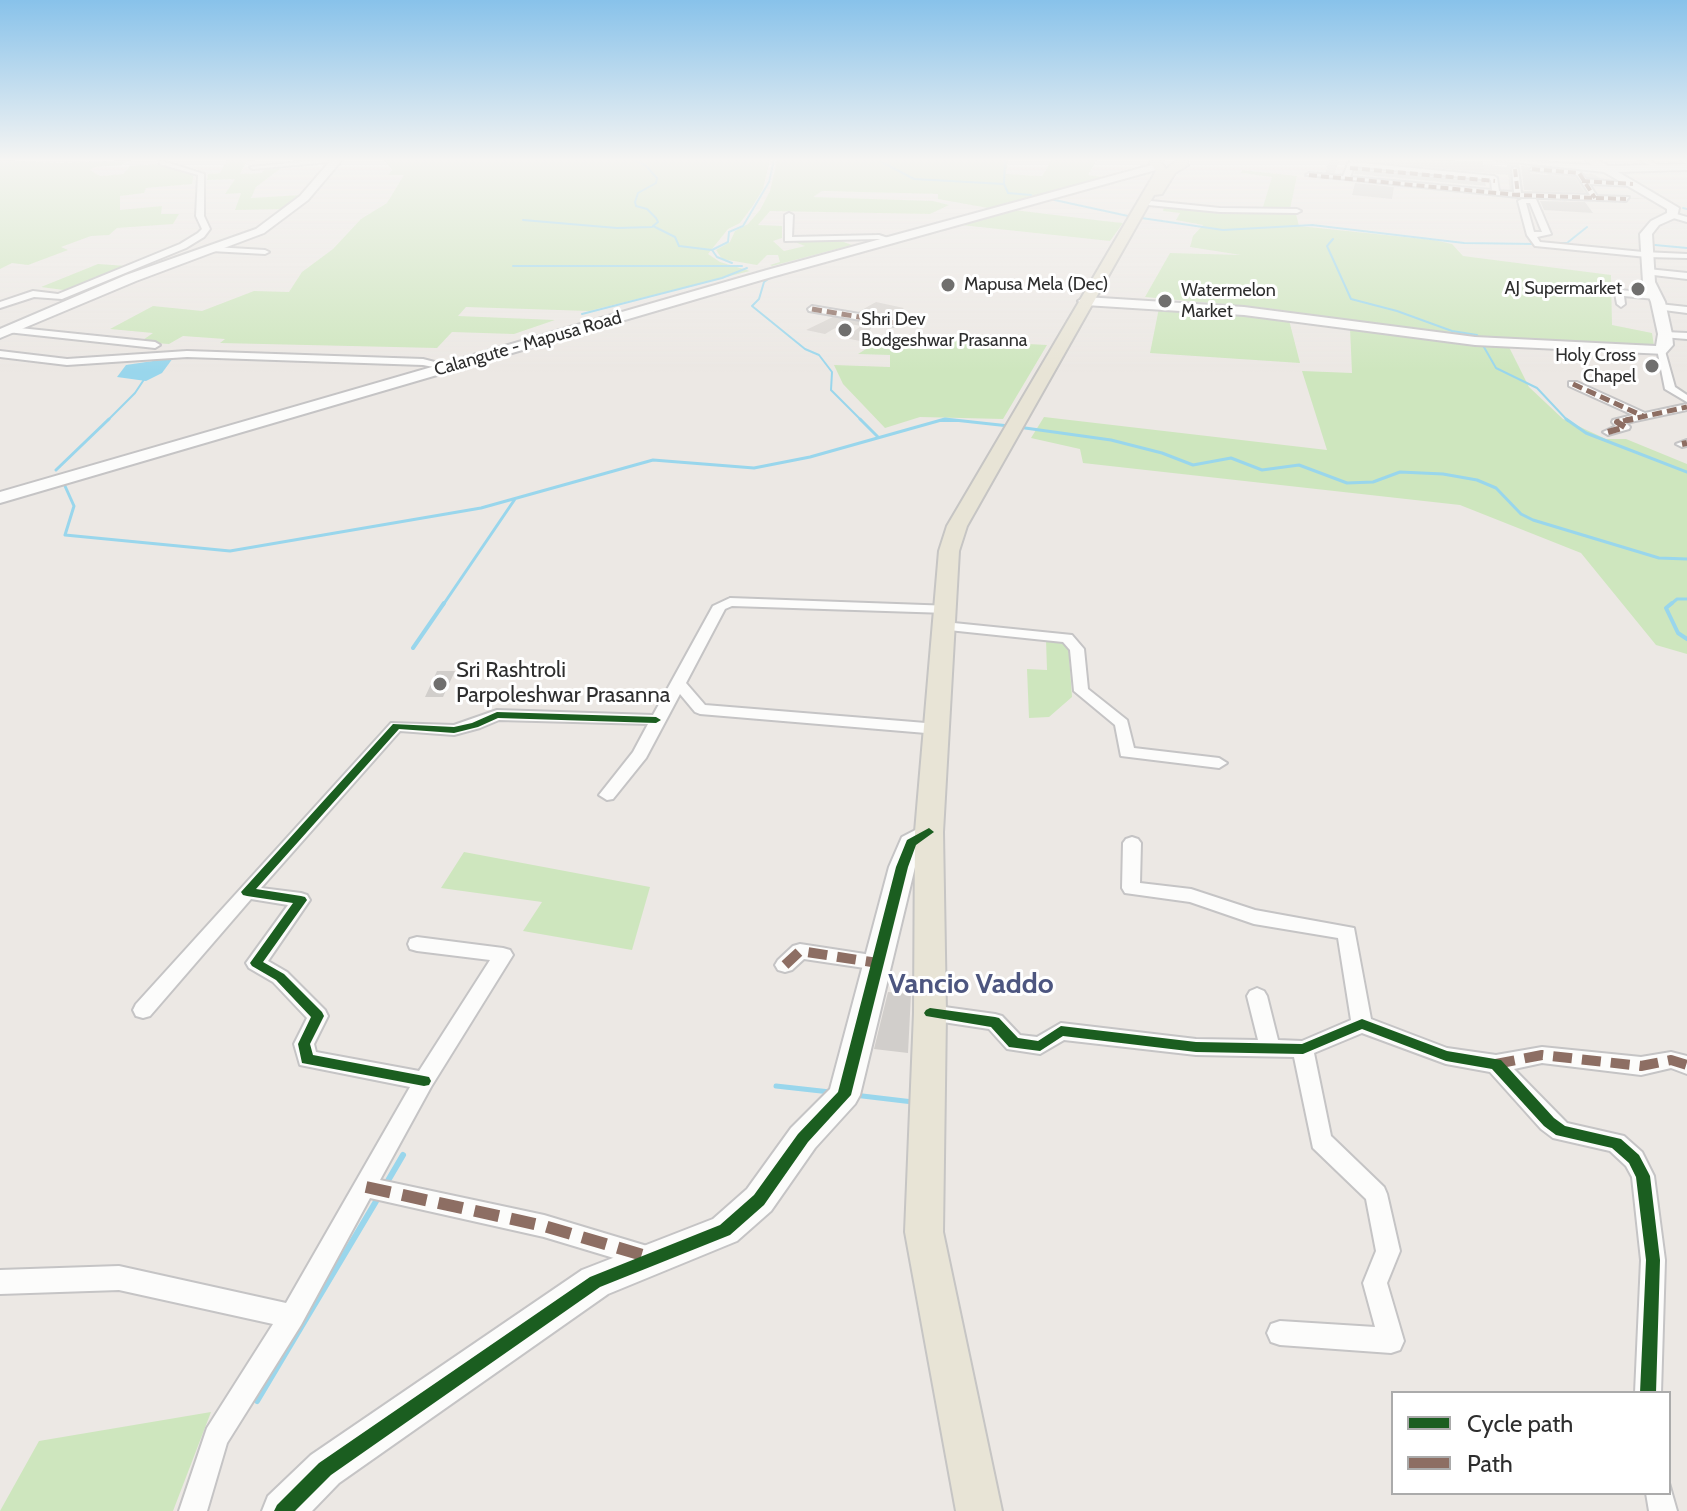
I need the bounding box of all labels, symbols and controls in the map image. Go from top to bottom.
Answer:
place label: Mapusa Mela (Dec) [964,274,1108,296]
marker: Mapusa Mela (Dec) [939,276,957,294]
place label: AJ Supermarket [1504,278,1622,300]
place label: Watermelon Market [1181,280,1276,322]
marker: AJ Supermarket [1629,280,1647,298]
marker: Watermelon Market [1156,292,1174,310]
street label: Calangute - Mapusa Road [432,307,624,381]
place label: Shri Dev Bodgeshwar Prasanna [861,309,1027,352]
marker: Shri Dev Bodgeshwar Prasanna [836,321,854,339]
place label: Holy Cross Chapel [1555,345,1636,388]
marker: Holy Cross Chapel [1643,357,1661,375]
place label: Sri Rashtroli Parpoleshwar Prasanna [456,658,670,710]
marker: Sri Rashtroli Parpoleshwar Prasanna [431,675,449,693]
district label: Vancio Vaddo [888,968,1054,1002]
legend [1391,1391,1671,1495]
text: Cycle path [1467,1409,1573,1438]
text: Path [1467,1449,1513,1478]

